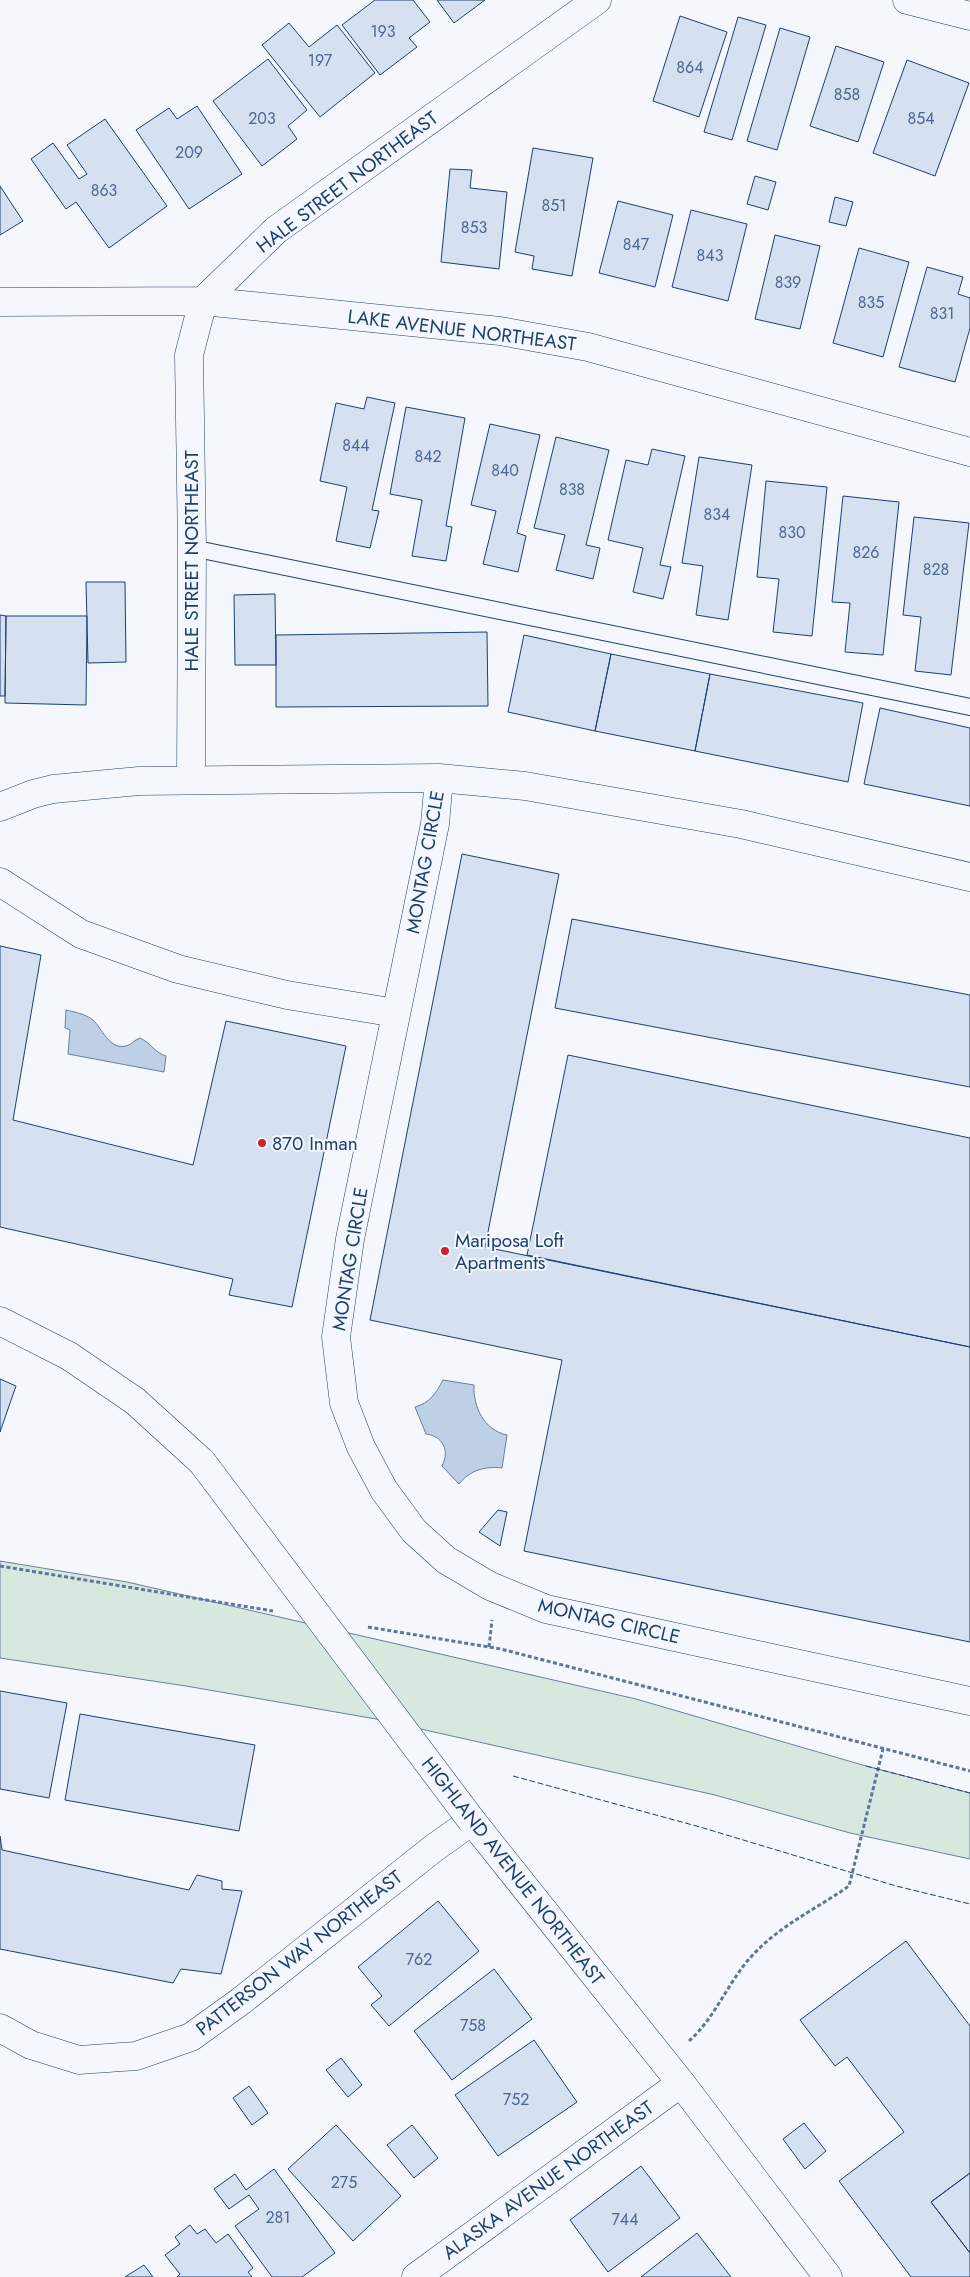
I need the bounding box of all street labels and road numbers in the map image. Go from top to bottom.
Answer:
street label: HALE STREET NORTHEAST [251,105,444,259]
street label: LAKE AVENUE NORTHEAST [346,303,578,357]
street label: HALE STREET NORTHEAST [178,450,205,672]
street label: MONTAG CIRCLE [399,788,451,936]
street label: MONTAG CIRCLE [325,1185,375,1333]
street label: MONTAG CIRCLE [535,1592,683,1650]
street label: HIGHLAND AVENUE NORTHEAST [415,1751,611,1991]
street label: PATTERSON WAY NORTHEAST [190,1864,408,2042]
street label: ALASKA AVENUE NORTHEAST [437,2094,659,2266]

